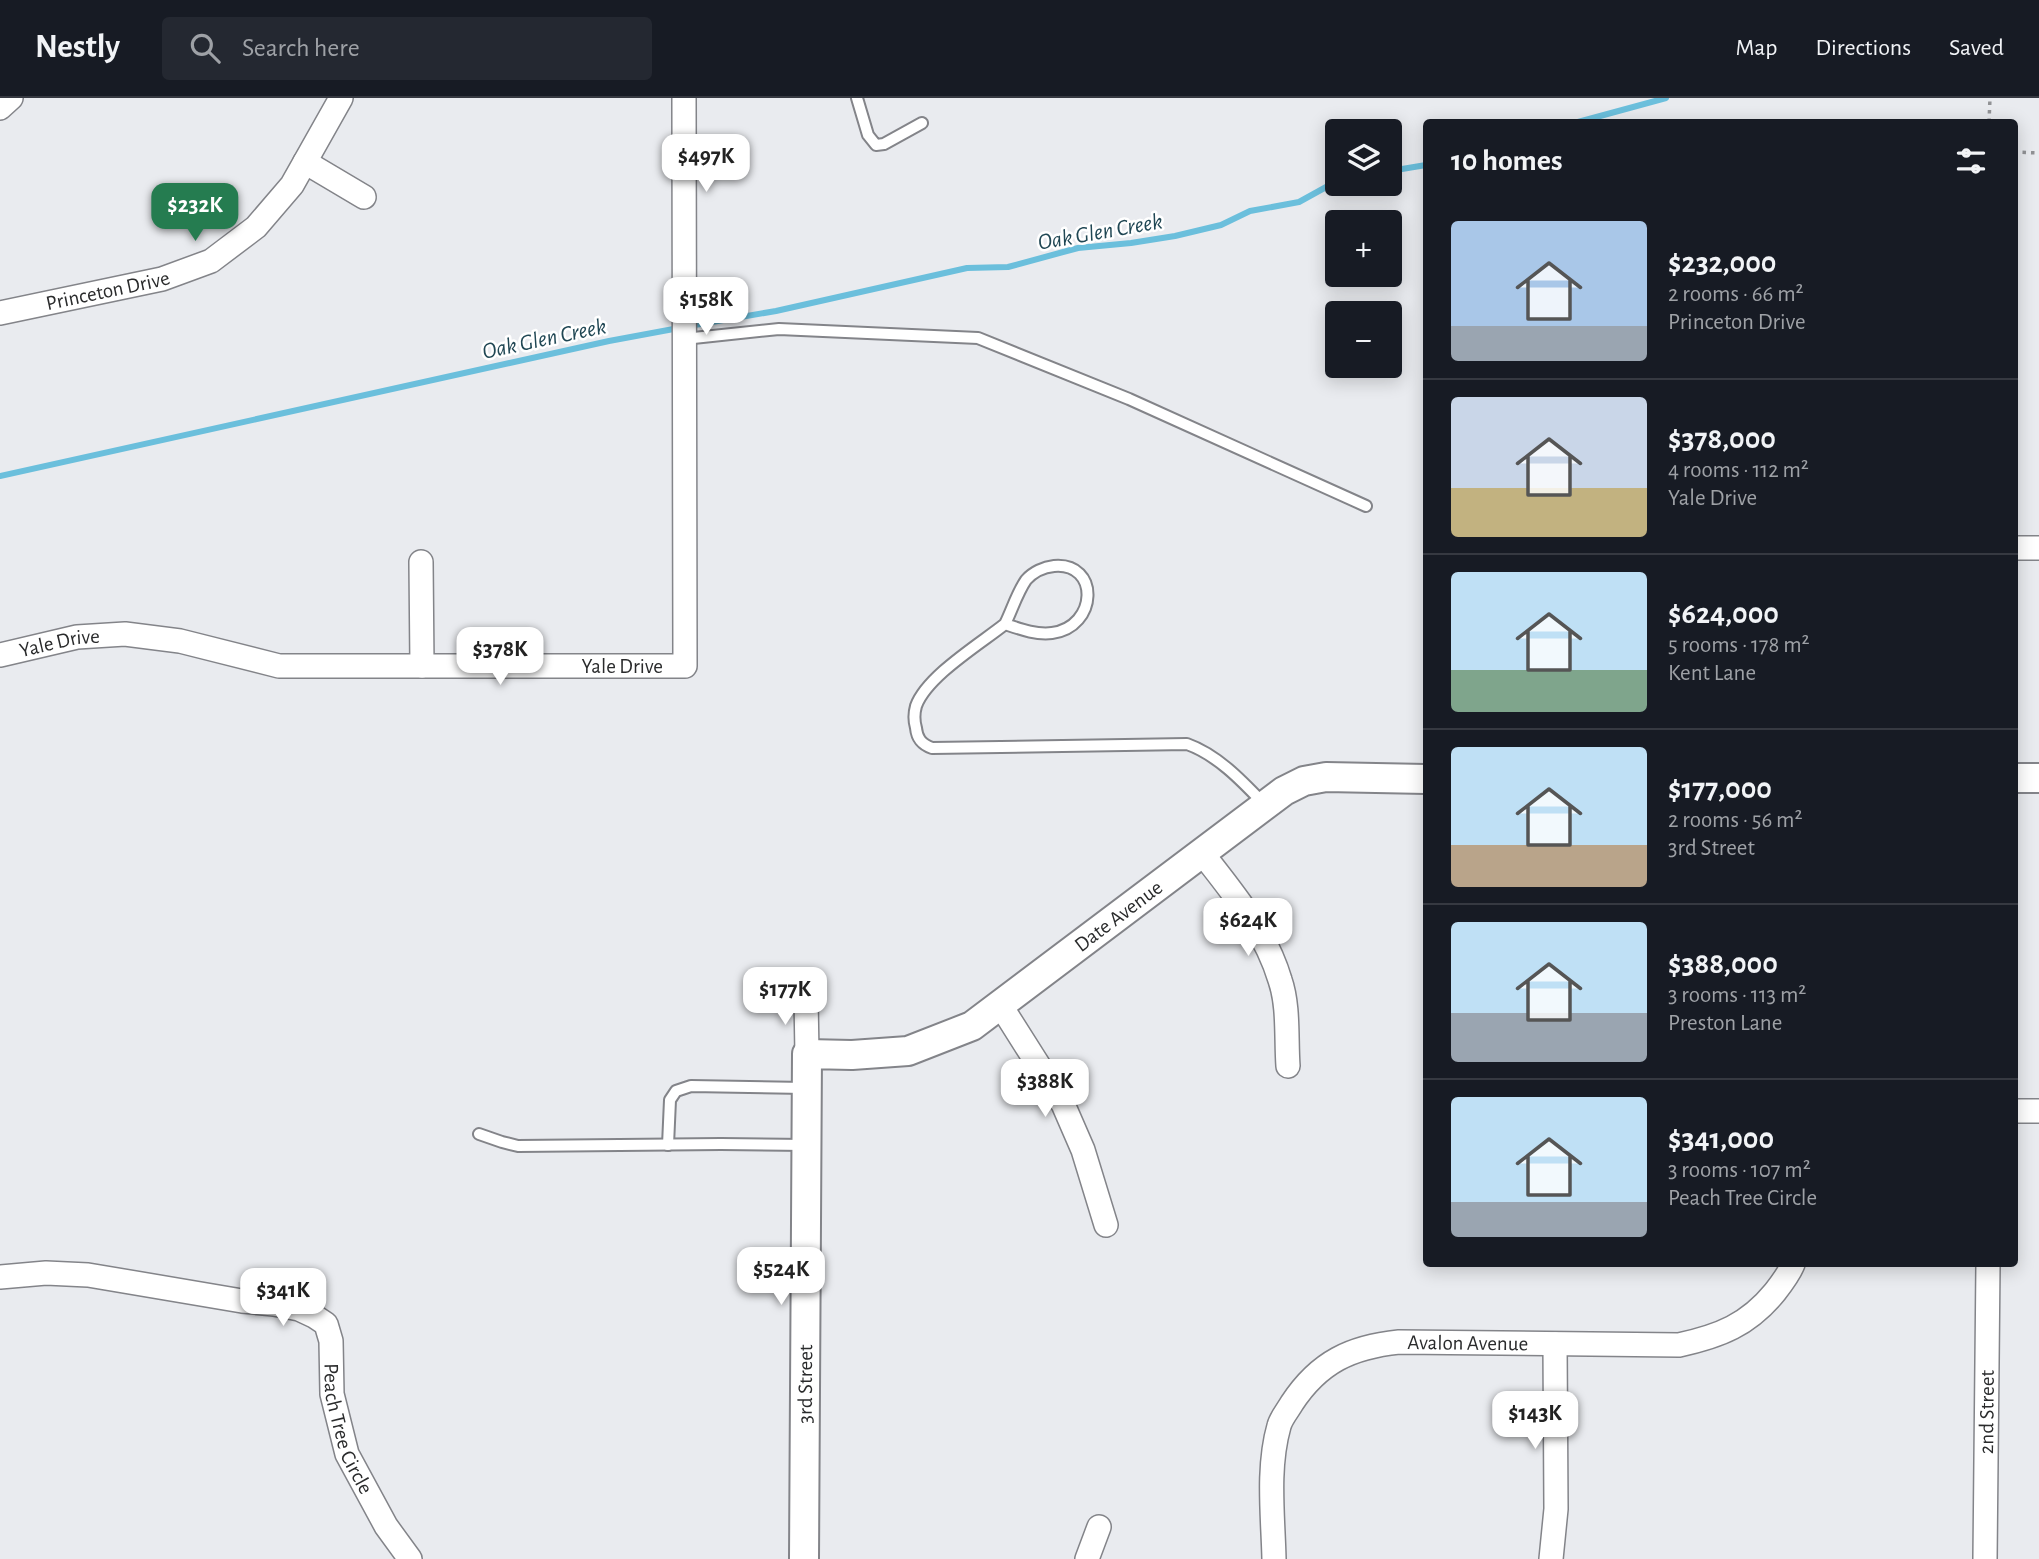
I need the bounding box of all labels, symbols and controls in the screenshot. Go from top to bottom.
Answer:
search box [162,17,652,80]
icon: search [186,29,224,67]
text: Nestly [35,31,120,64]
text: Search here [242,35,360,61]
text: Map [1735,36,1777,60]
text: Directions [1815,36,1911,60]
text: Saved [1949,36,2004,60]
map controls [1325,119,1402,378]
button: layers [1325,119,1402,196]
pin: $497K [657,134,755,194]
icon: filters [1952,142,1990,180]
text: $497K [678,145,734,168]
text: 10 homes [1451,146,1562,176]
pin: $232K [146,184,244,243]
text: $232K [167,194,223,217]
water label: Oak Glen Creek [1036,210,1165,255]
button: + [1325,210,1402,287]
text: $232,000 [1668,248,1776,278]
icon: home [1507,249,1591,333]
street label: Princeton Drive [44,267,173,314]
pin: $158K [657,278,755,337]
text: 2 rooms · 66 m² [1668,283,1804,306]
text: $158K [679,288,733,311]
button: − [1325,301,1402,378]
text: Princeton Drive [1668,311,1806,334]
water label: Oak Glen Creek [480,315,609,364]
text: $378,000 [1668,424,1776,454]
icon: home [1507,425,1591,509]
text: 4 rooms · 112 m² [1668,459,1809,482]
text: Yale Drive [1668,487,1757,510]
text: $624,000 [1668,599,1779,629]
icon: home [1507,600,1591,684]
street label: Yale Drive [17,626,100,661]
pin: $378K [451,628,549,687]
text: 5 rooms · 178 m² [1668,634,1810,657]
text: $378K [473,638,527,661]
street label: Yale Drive [582,656,663,677]
text: Kent Lane [1668,662,1756,685]
text: $177,000 [1668,774,1772,804]
icon: home [1507,775,1591,859]
text: 2 rooms · 56 m² [1668,809,1802,832]
text: 3rd Street [1668,837,1755,860]
street label: Date Avenue [1071,877,1166,956]
pin: $624K [1199,898,1297,958]
text: $624K [1219,909,1277,932]
text: $388,000 [1668,949,1778,979]
icon: home [1507,950,1591,1034]
pin: $177K [736,968,834,1027]
text: $177K [759,978,811,1001]
text: 3 rooms · 113 m² [1668,984,1806,1007]
text: Preston Lane [1668,1012,1782,1035]
pin: $388K [996,1060,1094,1119]
text: $388K [1017,1070,1073,1093]
text: $341,000 [1668,1124,1774,1154]
icon: home [1507,1125,1591,1209]
text: 3 rooms · 107 m² [1668,1159,1811,1182]
text: Peach Tree Circle [1668,1187,1817,1210]
pin: $524K [732,1248,830,1307]
text: $524K [753,1258,809,1281]
pin: $341K [234,1268,332,1328]
text: $341K [256,1279,310,1302]
street label: Avalon Avenue [1407,1332,1528,1354]
street label: 3rd Street [795,1344,816,1424]
street label: Peach Tree Circle [320,1363,377,1498]
street label: 2nd Street [1976,1369,1998,1454]
pin: $143K [1486,1392,1584,1451]
text: $143K [1508,1402,1562,1425]

